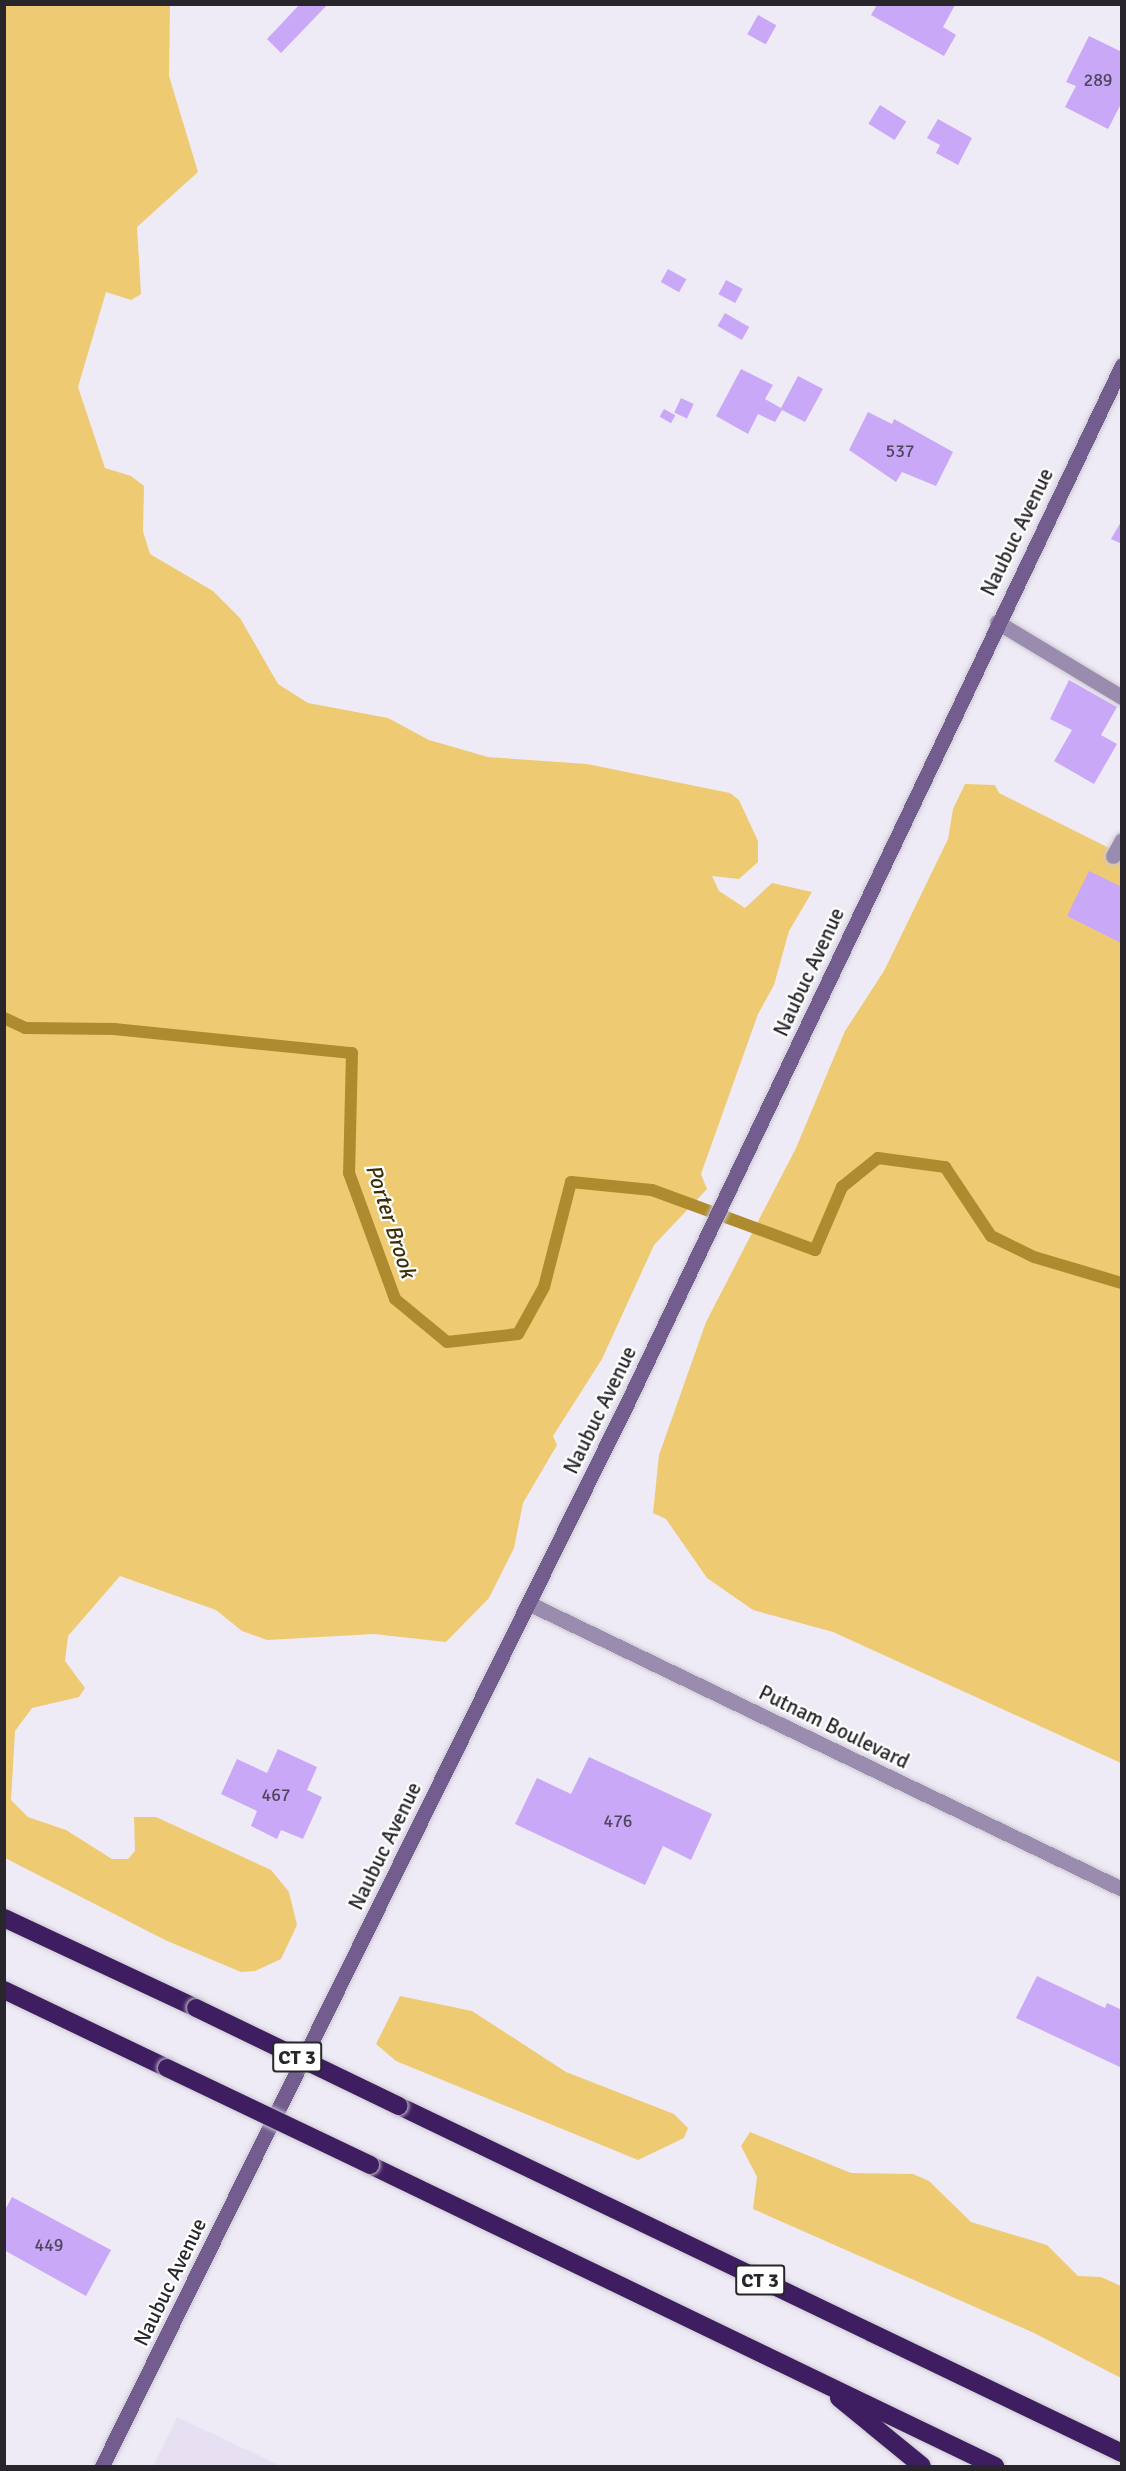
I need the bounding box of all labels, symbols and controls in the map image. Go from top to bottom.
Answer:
house number: 289 [1083,69,1113,91]
house number: 537 [885,440,915,462]
street label: Naubuc Avenue [975,464,1059,600]
street label: Naubuc Avenue [768,904,850,1040]
water label: Porter Brook [360,1161,422,1281]
street label: Naubuc Avenue [558,1342,642,1478]
street label: Putnam Boulevard [755,1680,913,1774]
street label: Naubuc Avenue [343,1778,427,1914]
house number: 467 [261,1784,291,1806]
house number: 476 [603,1810,633,1832]
road number: CT 3 [272,2040,322,2074]
street label: Naubuc Avenue [128,2214,212,2350]
house number: 449 [34,2234,64,2256]
road number: CT 3 [734,2263,786,2297]

